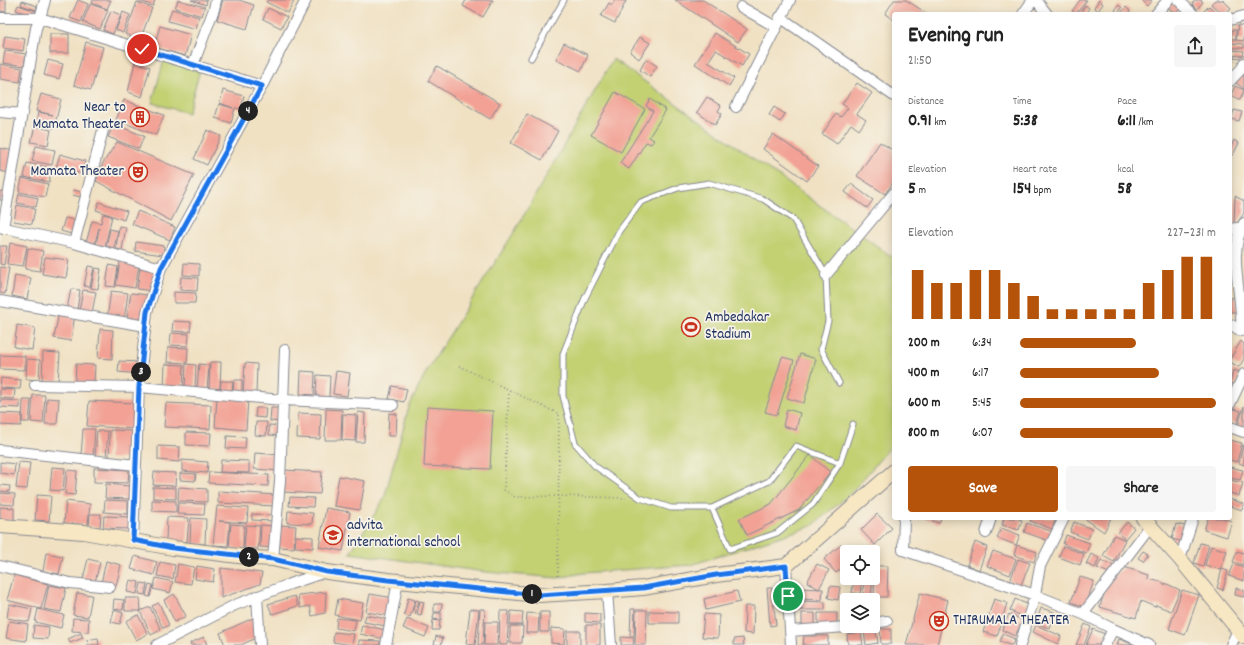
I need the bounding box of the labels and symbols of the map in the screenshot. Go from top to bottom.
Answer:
pin [125,32,159,66]
place label: Near to Mamata Theater [33,97,126,136]
pin: 4 [238,101,258,121]
building icon: Near to Mamata Theater [129,106,151,128]
place label: Mamata Theater [31,161,124,183]
theatre icon: Mamata Theater [127,161,149,183]
place label: Ambedakar Stadium [705,307,770,346]
sports icon: Ambedakar Stadium [680,316,702,338]
pin: 3 [131,362,151,382]
place label: advita international school [347,515,461,554]
school or university icon: advita international school [322,524,344,546]
pin: 2 [239,547,259,567]
pin [771,579,805,613]
pin: 1 [522,584,542,604]
theatre icon: THIRUMALA THEATER [928,610,950,632]
place label: THIRUMALA THEATER [953,610,1069,632]

